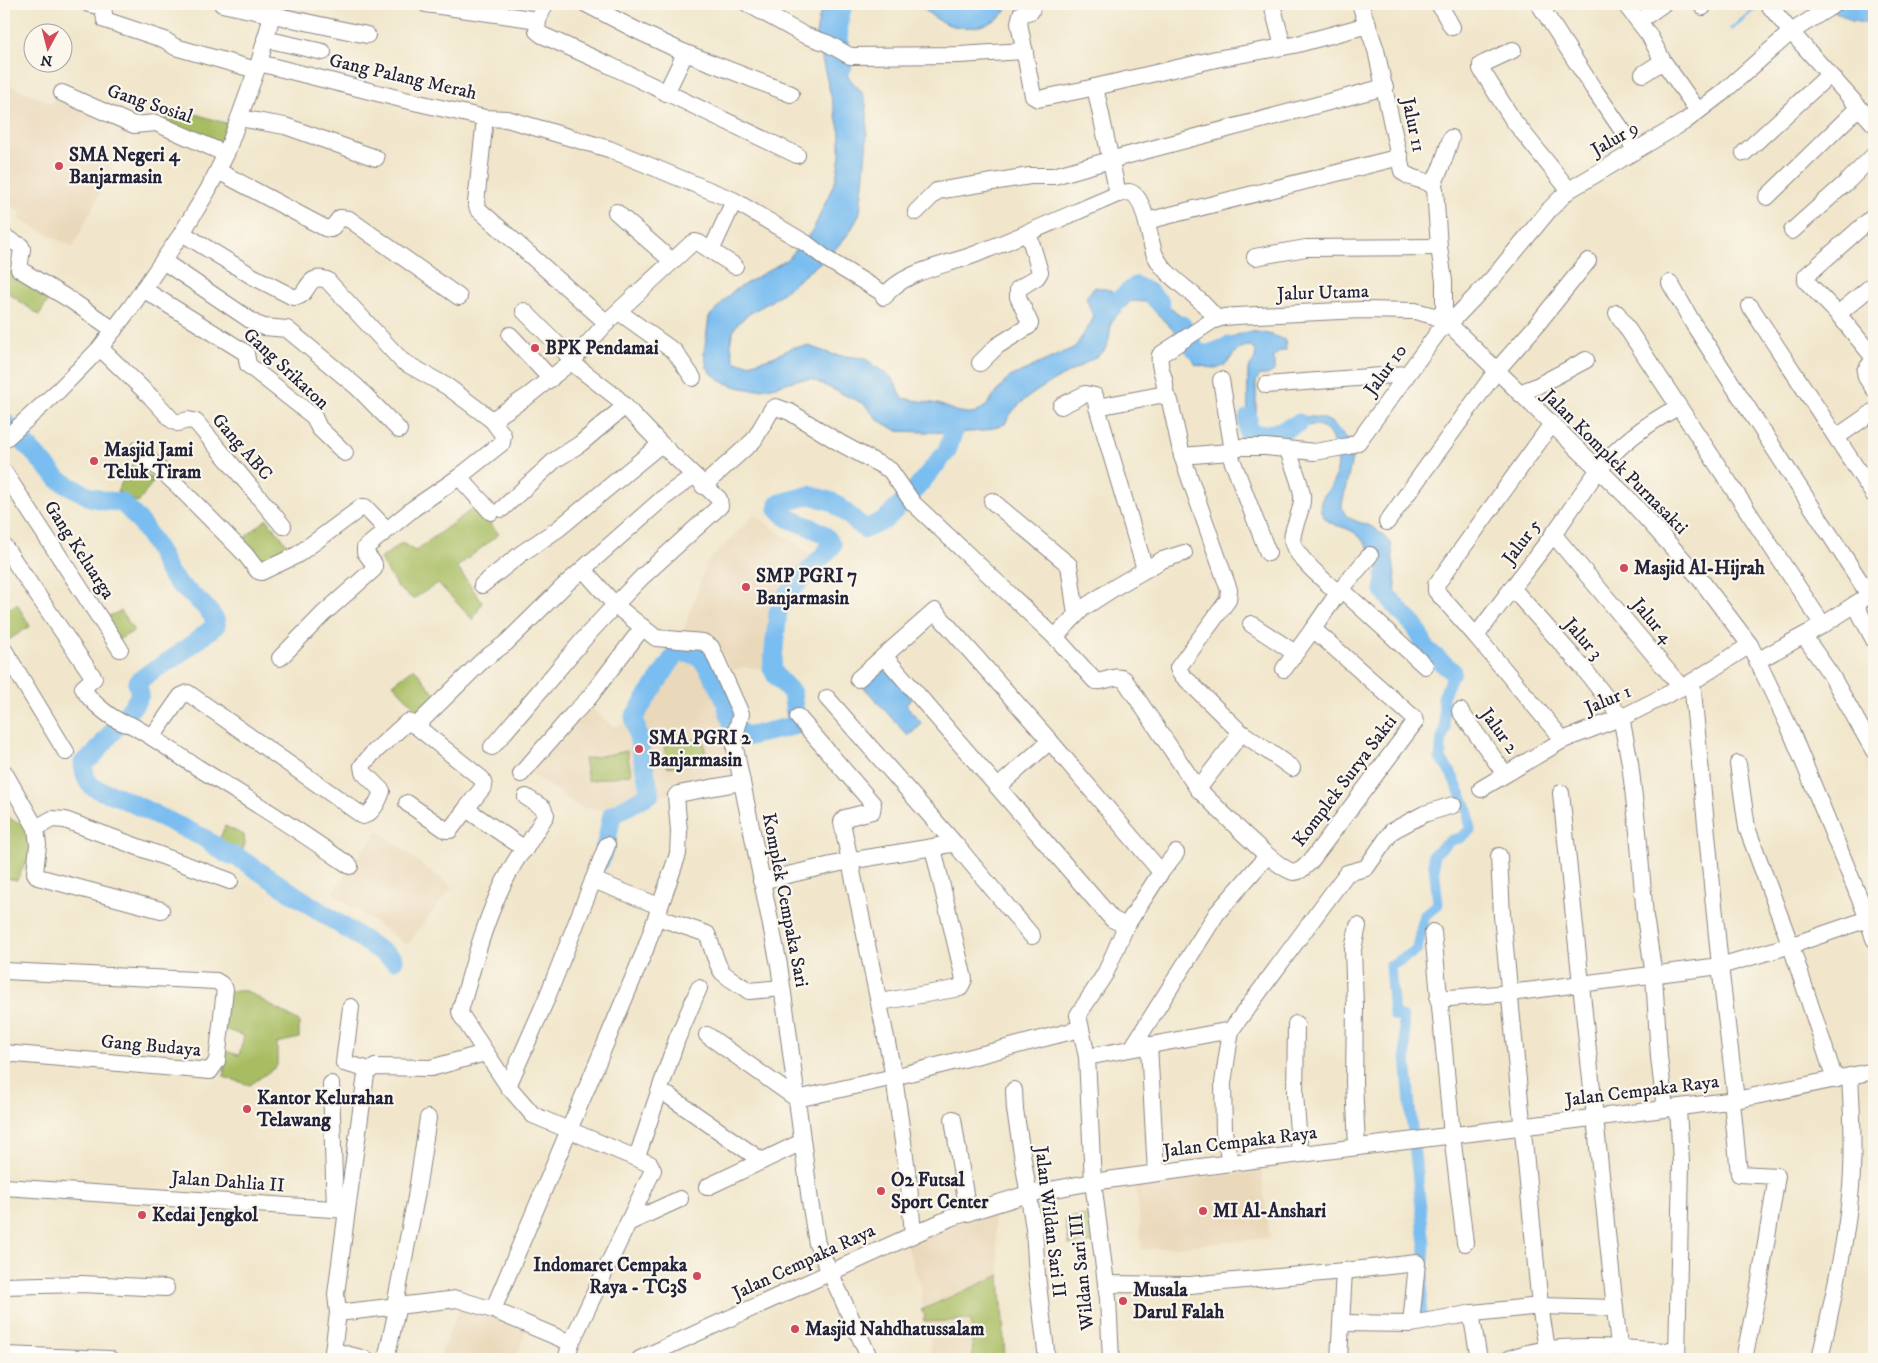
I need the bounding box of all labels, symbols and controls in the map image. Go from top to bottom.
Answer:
north arrow [22,22,72,72]
street label: Gang Palang Merah [327,49,479,105]
text: N [39,50,53,70]
street label: Gang Sosial [104,79,196,129]
street label: Jalur 11 [1396,94,1430,154]
street label: Jalur 9 [1586,116,1643,163]
place label: SMA Negeri 4 Banjarmasin [69,144,181,190]
marker: SMA Negeri 4 Banjarmasin [53,160,65,172]
street label: Jalur Utama [1275,280,1369,306]
street label: Gang Srikaton [238,323,334,415]
place label: BPK Pendamai [545,337,659,360]
street label: Jalur 10 [1358,340,1412,402]
marker: BPK Pendamai [529,342,541,354]
street label: Jalan Komplek Purnasakti [1536,383,1693,540]
street label: Gang ABC [207,409,277,485]
place label: Masjid Jami Teluk Tiram [103,439,202,484]
marker: Masjid Jami Teluk Tiram [88,455,100,467]
street label: Gang Keluarga [39,496,119,604]
street label: Jalur 5 [1496,514,1547,571]
place label: Masjid Al-Hijrah [1634,557,1766,581]
marker: Masjid Al-Hijrah [1618,562,1630,574]
place label: SMP PGRI 7 Banjarmasin [756,565,857,611]
marker: SMP PGRI 7 Banjarmasin [740,581,752,593]
street label: Jalur 4 [1625,592,1678,649]
street label: Jalur 3 [1557,612,1608,665]
street label: Jalur 1 [1579,680,1635,721]
street label: Jalur 2 [1474,702,1524,759]
street label: Komplek Surya Sakti [1288,711,1402,851]
place label: SMA PGRI 2 Banjarmasin [649,727,751,773]
marker: SMA PGRI 2 Banjarmasin [633,743,645,755]
street label: Komplek Cempaka Sari [757,811,813,989]
street label: Gang Budaya [100,1030,202,1062]
street label: Jalan Cempaka Raya [1562,1070,1720,1112]
place label: Kantor Kelurahan Telawang [256,1087,395,1132]
marker: Kantor Kelurahan Telawang [241,1103,253,1115]
street label: Jalan Cempaka Raya [1160,1121,1318,1163]
street label: Jalan Wildan Sari II [1029,1143,1071,1299]
street label: Jalan Dahlia II [169,1166,286,1197]
place label: O2 Futsal Sport Center [891,1169,989,1214]
marker: O2 Futsal Sport Center [875,1185,887,1197]
place label: MI Al-Anshari [1213,1200,1326,1223]
place label: Kedai Jengkol [152,1204,258,1227]
marker: MI Al-Anshari [1197,1205,1209,1217]
marker: Kedai Jengkol [136,1209,148,1221]
street label: Wildan Sari III [1064,1212,1100,1332]
street label: Jalan Cempaka Raya [727,1219,879,1306]
place label: Indomaret Cempaka Raya - TC3S [533,1254,688,1299]
marker: Indomaret Cempaka Raya - TC3S [691,1270,703,1282]
place label: Musala Darul Falah [1133,1279,1225,1324]
marker: Musala Darul Falah [1117,1295,1129,1307]
place label: Masjid Nahdhatussalam [805,1318,985,1342]
marker: Masjid Nahdhatussalam [789,1323,801,1335]

